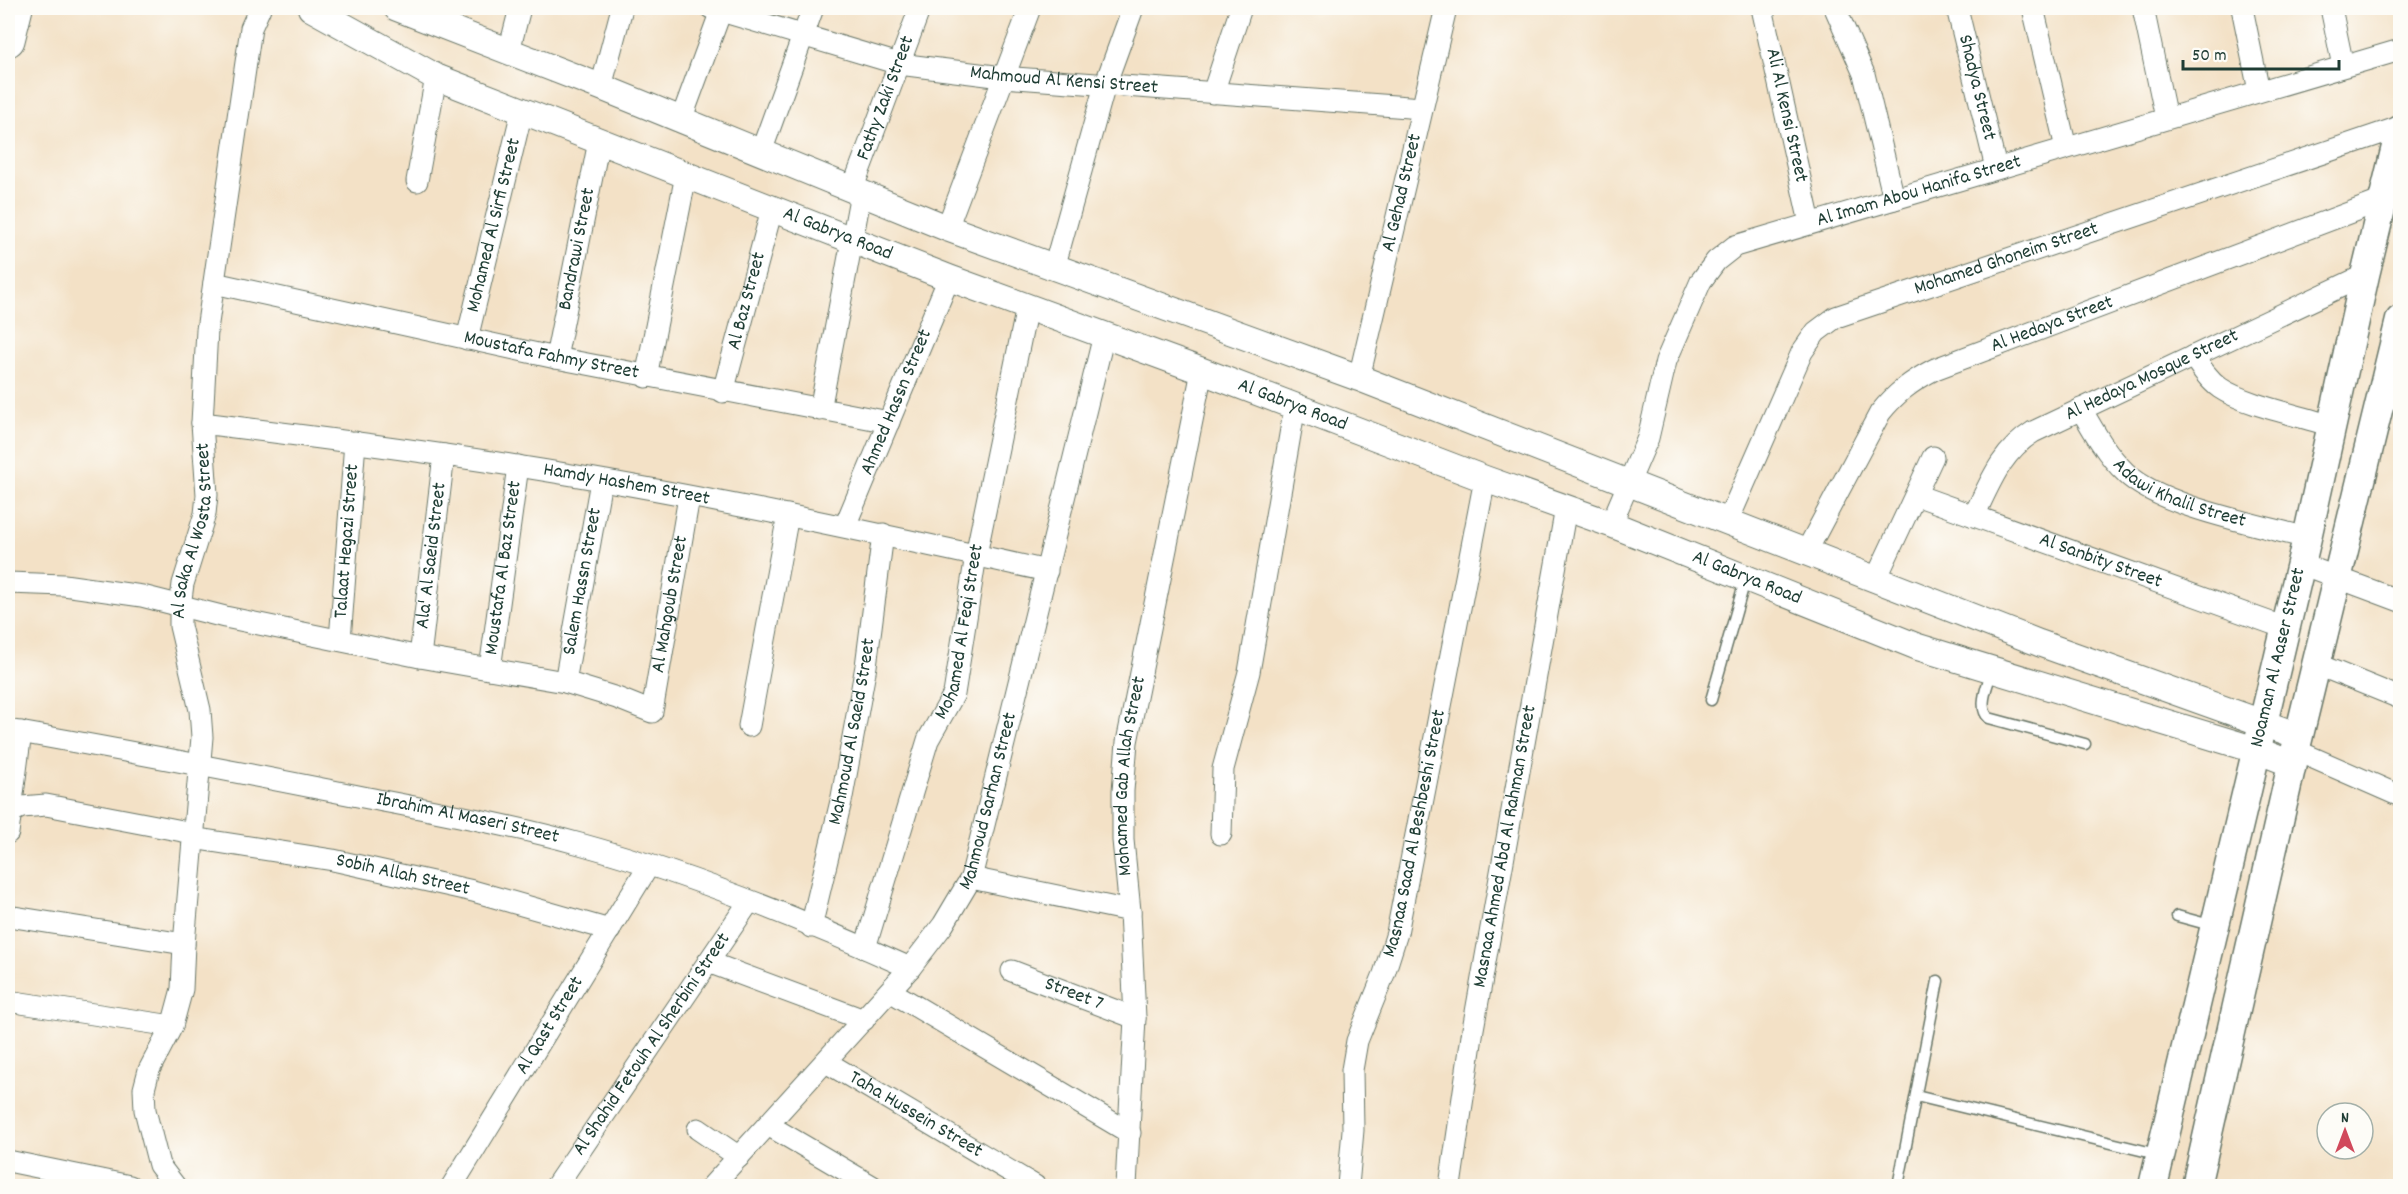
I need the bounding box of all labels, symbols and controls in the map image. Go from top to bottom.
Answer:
street label: Fathy Zaki Street [850,32,922,164]
street label: Shadya Street [1950,32,2003,143]
scale bar [2183,33,2339,71]
text: 50 m [2192,44,2227,69]
street label: Ali Al Kensi Street [1757,46,1815,185]
street label: Mahmoud Al Kensi Street [968,59,1159,102]
street label: Al Gehad Street [1375,131,1430,255]
street label: Mohamed Al Sirfi Street [460,135,529,315]
street label: Al Imam Abou Hanifa Street [1813,148,2025,235]
street label: Bandrawi Street [552,186,603,313]
street label: Al Gabrya Road [779,200,896,268]
street label: Mohamed Ghoneim Street [1911,216,2102,304]
street label: Al Baz Street [721,249,774,353]
street label: Al Hedaya Street [1987,289,2117,361]
street label: Al Hedaya Mosque Street [2061,323,2243,429]
street label: Moustafa Fahmy Street [461,324,641,388]
street label: Ahmed Hassn Street [854,325,940,480]
street label: Al Gabrya Road [1233,372,1351,439]
street label: Al Saka Al Wosta Street [166,442,221,619]
street label: Adawi Khalil Street [2105,453,2249,536]
street label: Hamdy Hashem Street [541,456,712,514]
street label: Talaat Hegazi Street [328,463,367,619]
street label: Moustafa Al Baz Street [478,479,530,657]
street label: Ala' Al Saeid Street [409,481,455,630]
street label: Salem Hassn Street [556,506,610,657]
street label: Al Sanbity Street [2035,526,2166,596]
street label: Al Mahgoub Street [645,534,696,675]
street label: Mohamed Al Feqi Street [928,542,992,725]
street label: Al Gabrya Road [1688,544,1805,613]
street label: Noaman Al Aaser Street [2244,565,2313,750]
street label: Mahmoud Al Saeid Street [822,637,883,828]
street label: Mohamed Gab Allah Street [1109,674,1154,877]
street label: Masnaa Ahmed Abd Al Rahman Street [1467,703,1545,990]
street label: Masnaa Saad Al Beshbeshi Street [1376,707,1454,961]
street label: Mahmoud Sarhan Street [953,710,1025,896]
street label: Ibrahim Al Maseri Street [374,786,562,852]
street label: Sobih Allah Street [333,847,472,904]
street label: Al Shahid Fetouh Al Sherbini Street [566,928,738,1162]
street label: Al Qast Street [510,971,591,1080]
street label: Street 7 [1040,971,1107,1019]
street label: Taha Hussein Street [843,1064,988,1166]
north arrow [2315,1101,2375,1161]
text: N [2341,1107,2349,1130]

